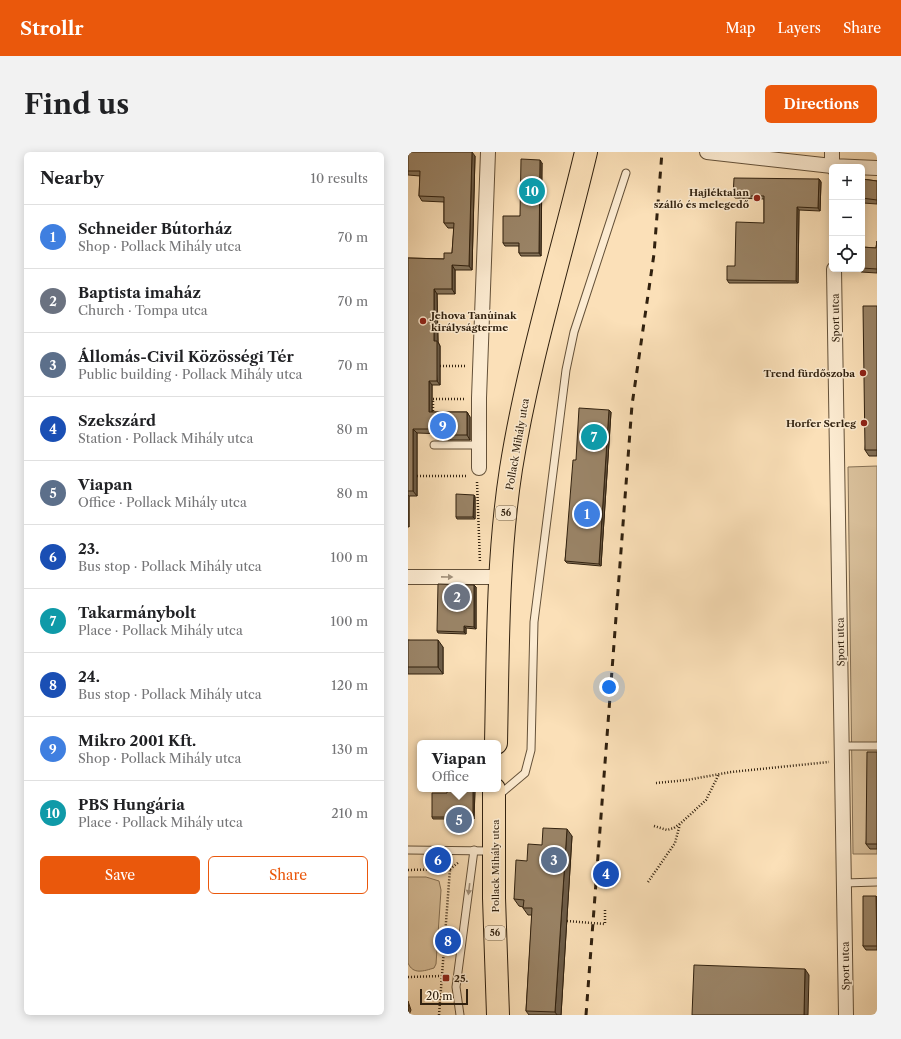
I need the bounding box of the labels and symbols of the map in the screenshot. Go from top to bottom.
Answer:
pin: 10 [519,176,545,206]
place label: Hajléktalan szálló és melegedő [654,186,749,211]
marker: Hajléktalan szálló és melegedő [752,193,762,203]
street label: Sport utca [829,293,842,343]
place label: Jehova Tanúinak királyságterme [429,309,517,334]
marker: Jehova Tanúinak királyságterme [418,316,428,326]
place label: Trend fürdőszoba [763,367,855,380]
marker: Trend fürdőszoba [858,368,868,378]
street label: Pollack Mihály utca [503,397,532,491]
pin: 9 [430,411,456,441]
place label: Horfer Serleg [786,417,856,430]
marker: Horfer Serleg [859,418,869,428]
pin: 7 [581,422,607,452]
pin: 1 [574,499,600,529]
road number: 56 [496,506,516,520]
one-way arrow [441,574,454,580]
pin: 2 [444,582,470,612]
street label: Sport utca [834,617,847,667]
your location [599,677,619,697]
pin: 5 [446,805,472,835]
street label: Pollack Mihály utca [489,819,502,912]
pin: 6 [425,845,451,875]
pin: 3 [541,845,567,875]
pin: 4 [593,859,619,889]
one-way arrow [466,883,472,895]
pin: 8 [435,926,461,956]
road number: 56 [485,926,505,940]
street label: Sport utca [839,941,852,991]
place label: 25. [454,972,468,985]
marker: 25. [441,973,451,983]
scale bar [420,987,468,1006]

